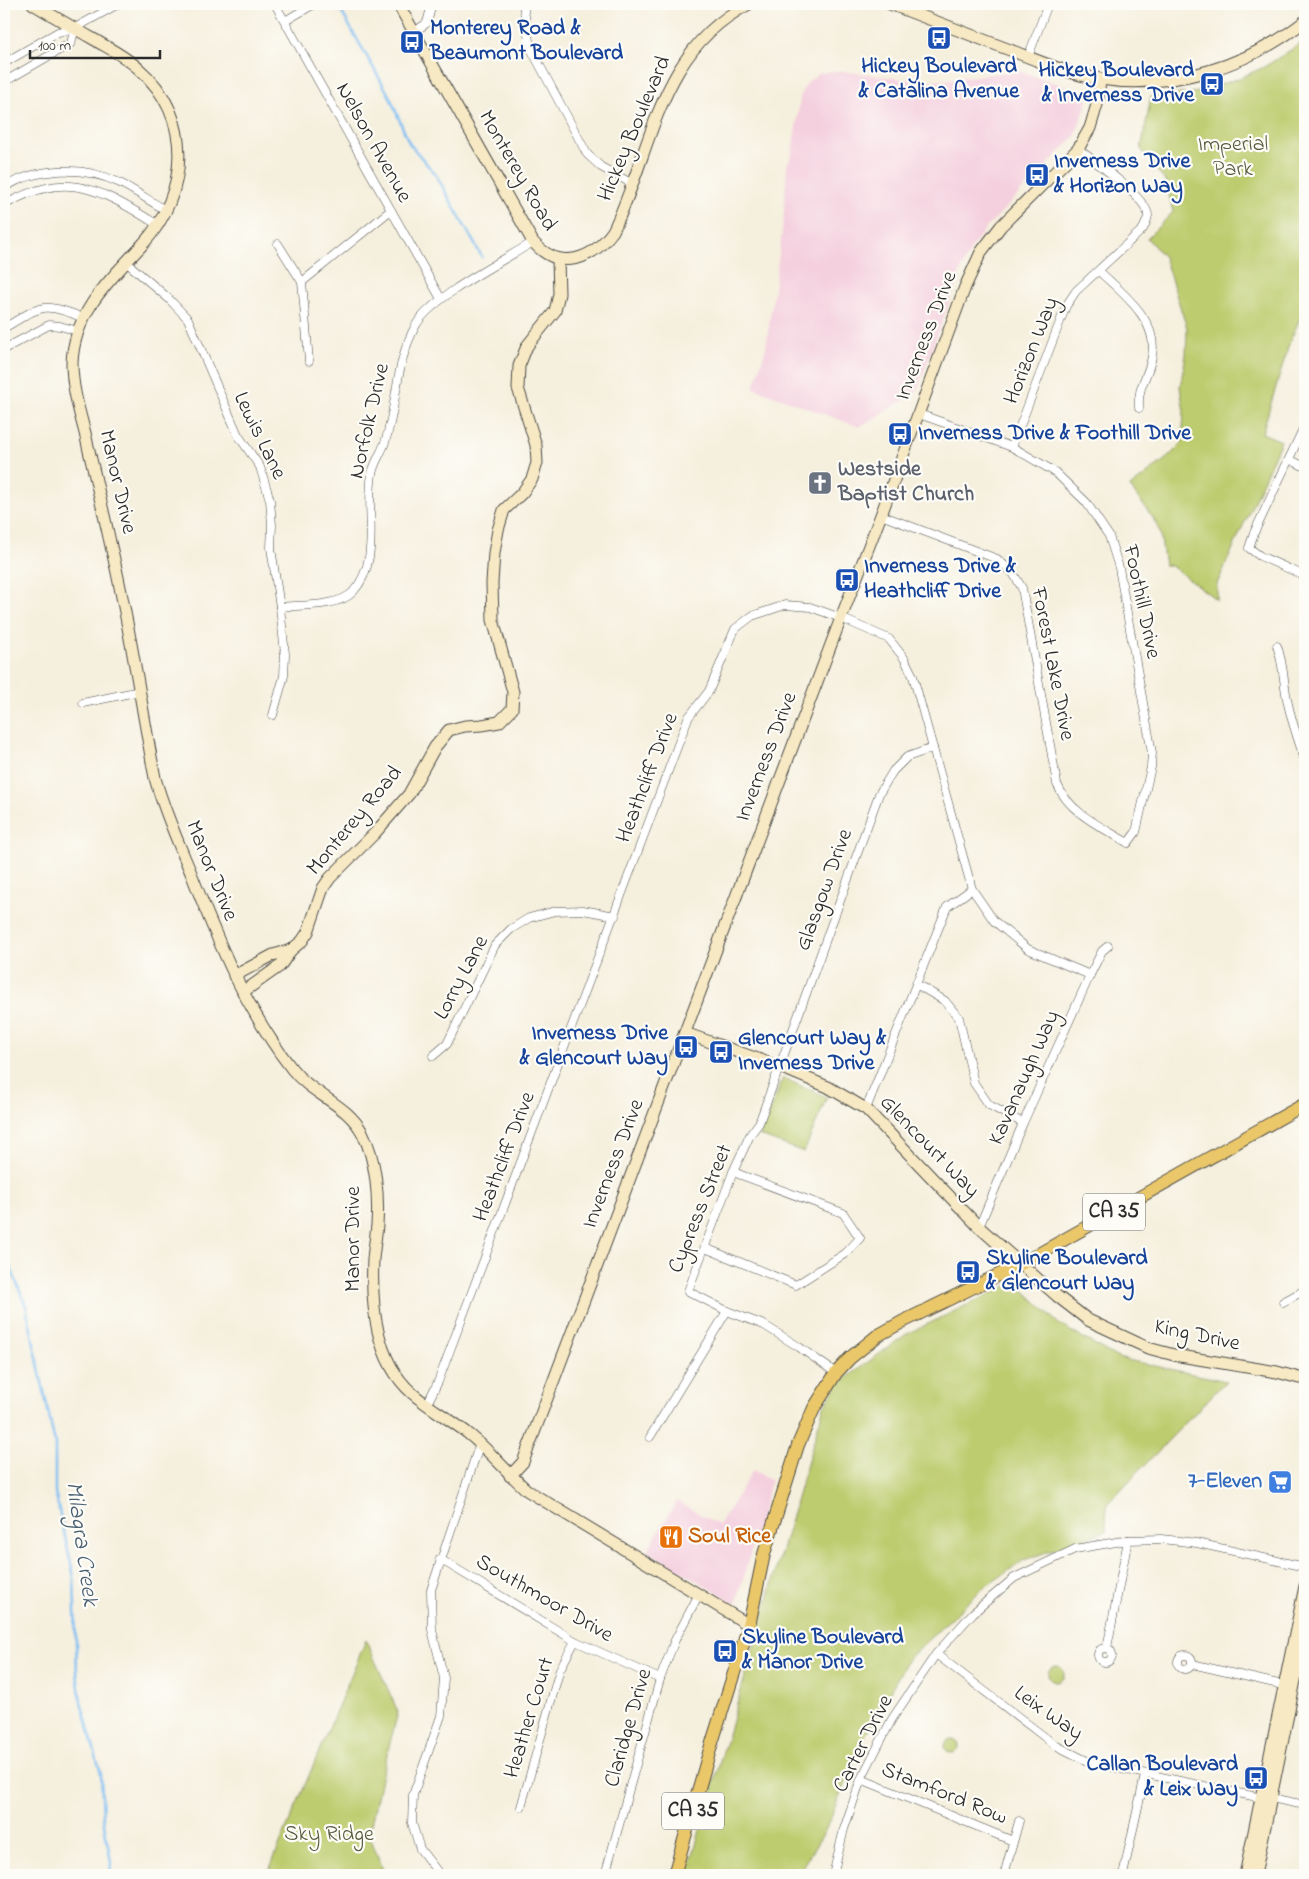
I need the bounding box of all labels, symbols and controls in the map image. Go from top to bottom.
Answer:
place label: Monterey Road & Beaumont Boulevard [429,13,624,70]
bus stop icon: Hickey Boulevard & Catalina Avenue [926,25,952,51]
scale bar [30,28,160,60]
bus stop icon: Monterey Road & Beaumont Boulevard [399,29,425,55]
text: 100 m [38,35,71,57]
street label: Hickey Boulevard [590,51,681,207]
place label: Hickey Boulevard & Catalina Avenue [858,51,1020,108]
place label: Hickey Boulevard & Inverness Drive [1038,55,1195,112]
bus stop icon: Hickey Boulevard & Inverness Drive [1199,71,1225,97]
street label: Nelson Avenue [327,77,419,209]
street label: Monterey Road [468,104,565,238]
park label: Imperial Park [1198,129,1268,186]
place label: Inverness Drive & Horizon Way [1053,146,1192,204]
bus stop icon: Inverness Drive & Horizon Way [1024,162,1050,188]
street label: Inverness Drive [888,266,966,405]
street label: Horizon Way [996,293,1069,410]
street label: Norfolk Drive [341,360,399,482]
street label: Lewis Lane [224,387,294,485]
place label: Inverness Drive & Foothill Drive [918,418,1192,450]
bus stop icon: Inverness Drive & Foothill Drive [887,421,913,447]
street label: Manor Drive [90,427,145,537]
place label: Westside Baptist Church [837,454,974,511]
church icon: Westside Baptist Church [807,470,833,496]
street label: Foothill Drive [1113,541,1169,662]
place label: Inverness Drive & Heathcliff Drive [864,551,1017,608]
bus stop icon: Inverness Drive & Heathcliff Drive [834,567,860,593]
street label: Forest Lake Drive [1021,584,1083,743]
street label: Inverness Drive [728,687,806,826]
street label: Heathcliff Drive [609,708,688,848]
street label: Monterey Road [299,759,411,884]
street label: Manor Drive [176,816,246,926]
street label: Glasgow Drive [788,824,863,956]
street label: Lorry Lane [426,930,499,1026]
street label: Kavanaugh Way [981,1006,1070,1151]
place label: Inverness Drive & Glencourt Way [519,1018,669,1076]
place label: Glencourt Way & Inverness Drive [738,1023,887,1080]
bus stop icon: Inverness Drive & Glencourt Way [673,1034,699,1060]
bus stop icon: Glencourt Way & Inverness Drive [708,1039,734,1065]
street label: Heathcliff Drive [466,1087,545,1227]
street label: Glencourt Way [871,1088,987,1207]
street label: Inverness Drive [575,1094,653,1233]
street label: Cypress Street [661,1139,743,1279]
street label: Manor Drive [338,1186,370,1292]
road number: CA 35 [1083,1194,1145,1230]
place label: Skyline Boulevard & Glencourt Way [985,1243,1148,1301]
bus stop icon: Skyline Boulevard & Glencourt Way [955,1259,981,1285]
street label: King Drive [1151,1311,1243,1362]
place label: 7-Eleven [1188,1466,1262,1498]
supermarket icon: 7-Eleven [1267,1469,1293,1495]
water label: Milagra Creek [55,1479,107,1610]
place label: Soul Rice [688,1521,772,1553]
restaurant icon: Soul Rice [658,1524,684,1550]
street label: Southmoor Drive [469,1547,619,1651]
place label: Skyline Boulevard & Manor Drive [741,1622,904,1679]
bus stop icon: Skyline Boulevard & Manor Drive [712,1638,738,1664]
street label: Heather Court [496,1653,564,1782]
street label: Claridge Drive [597,1665,662,1791]
street label: Leix Way [1006,1678,1089,1750]
street label: Carter Drive [826,1689,902,1799]
place label: Callan Boulevard & Leix Way [1087,1749,1239,1807]
street label: Stamford Row [876,1754,1012,1834]
bus stop icon: Callan Boulevard & Leix Way [1243,1765,1269,1791]
road number: CA 35 [662,1792,724,1830]
park label: Sky Ridge [284,1819,374,1852]

